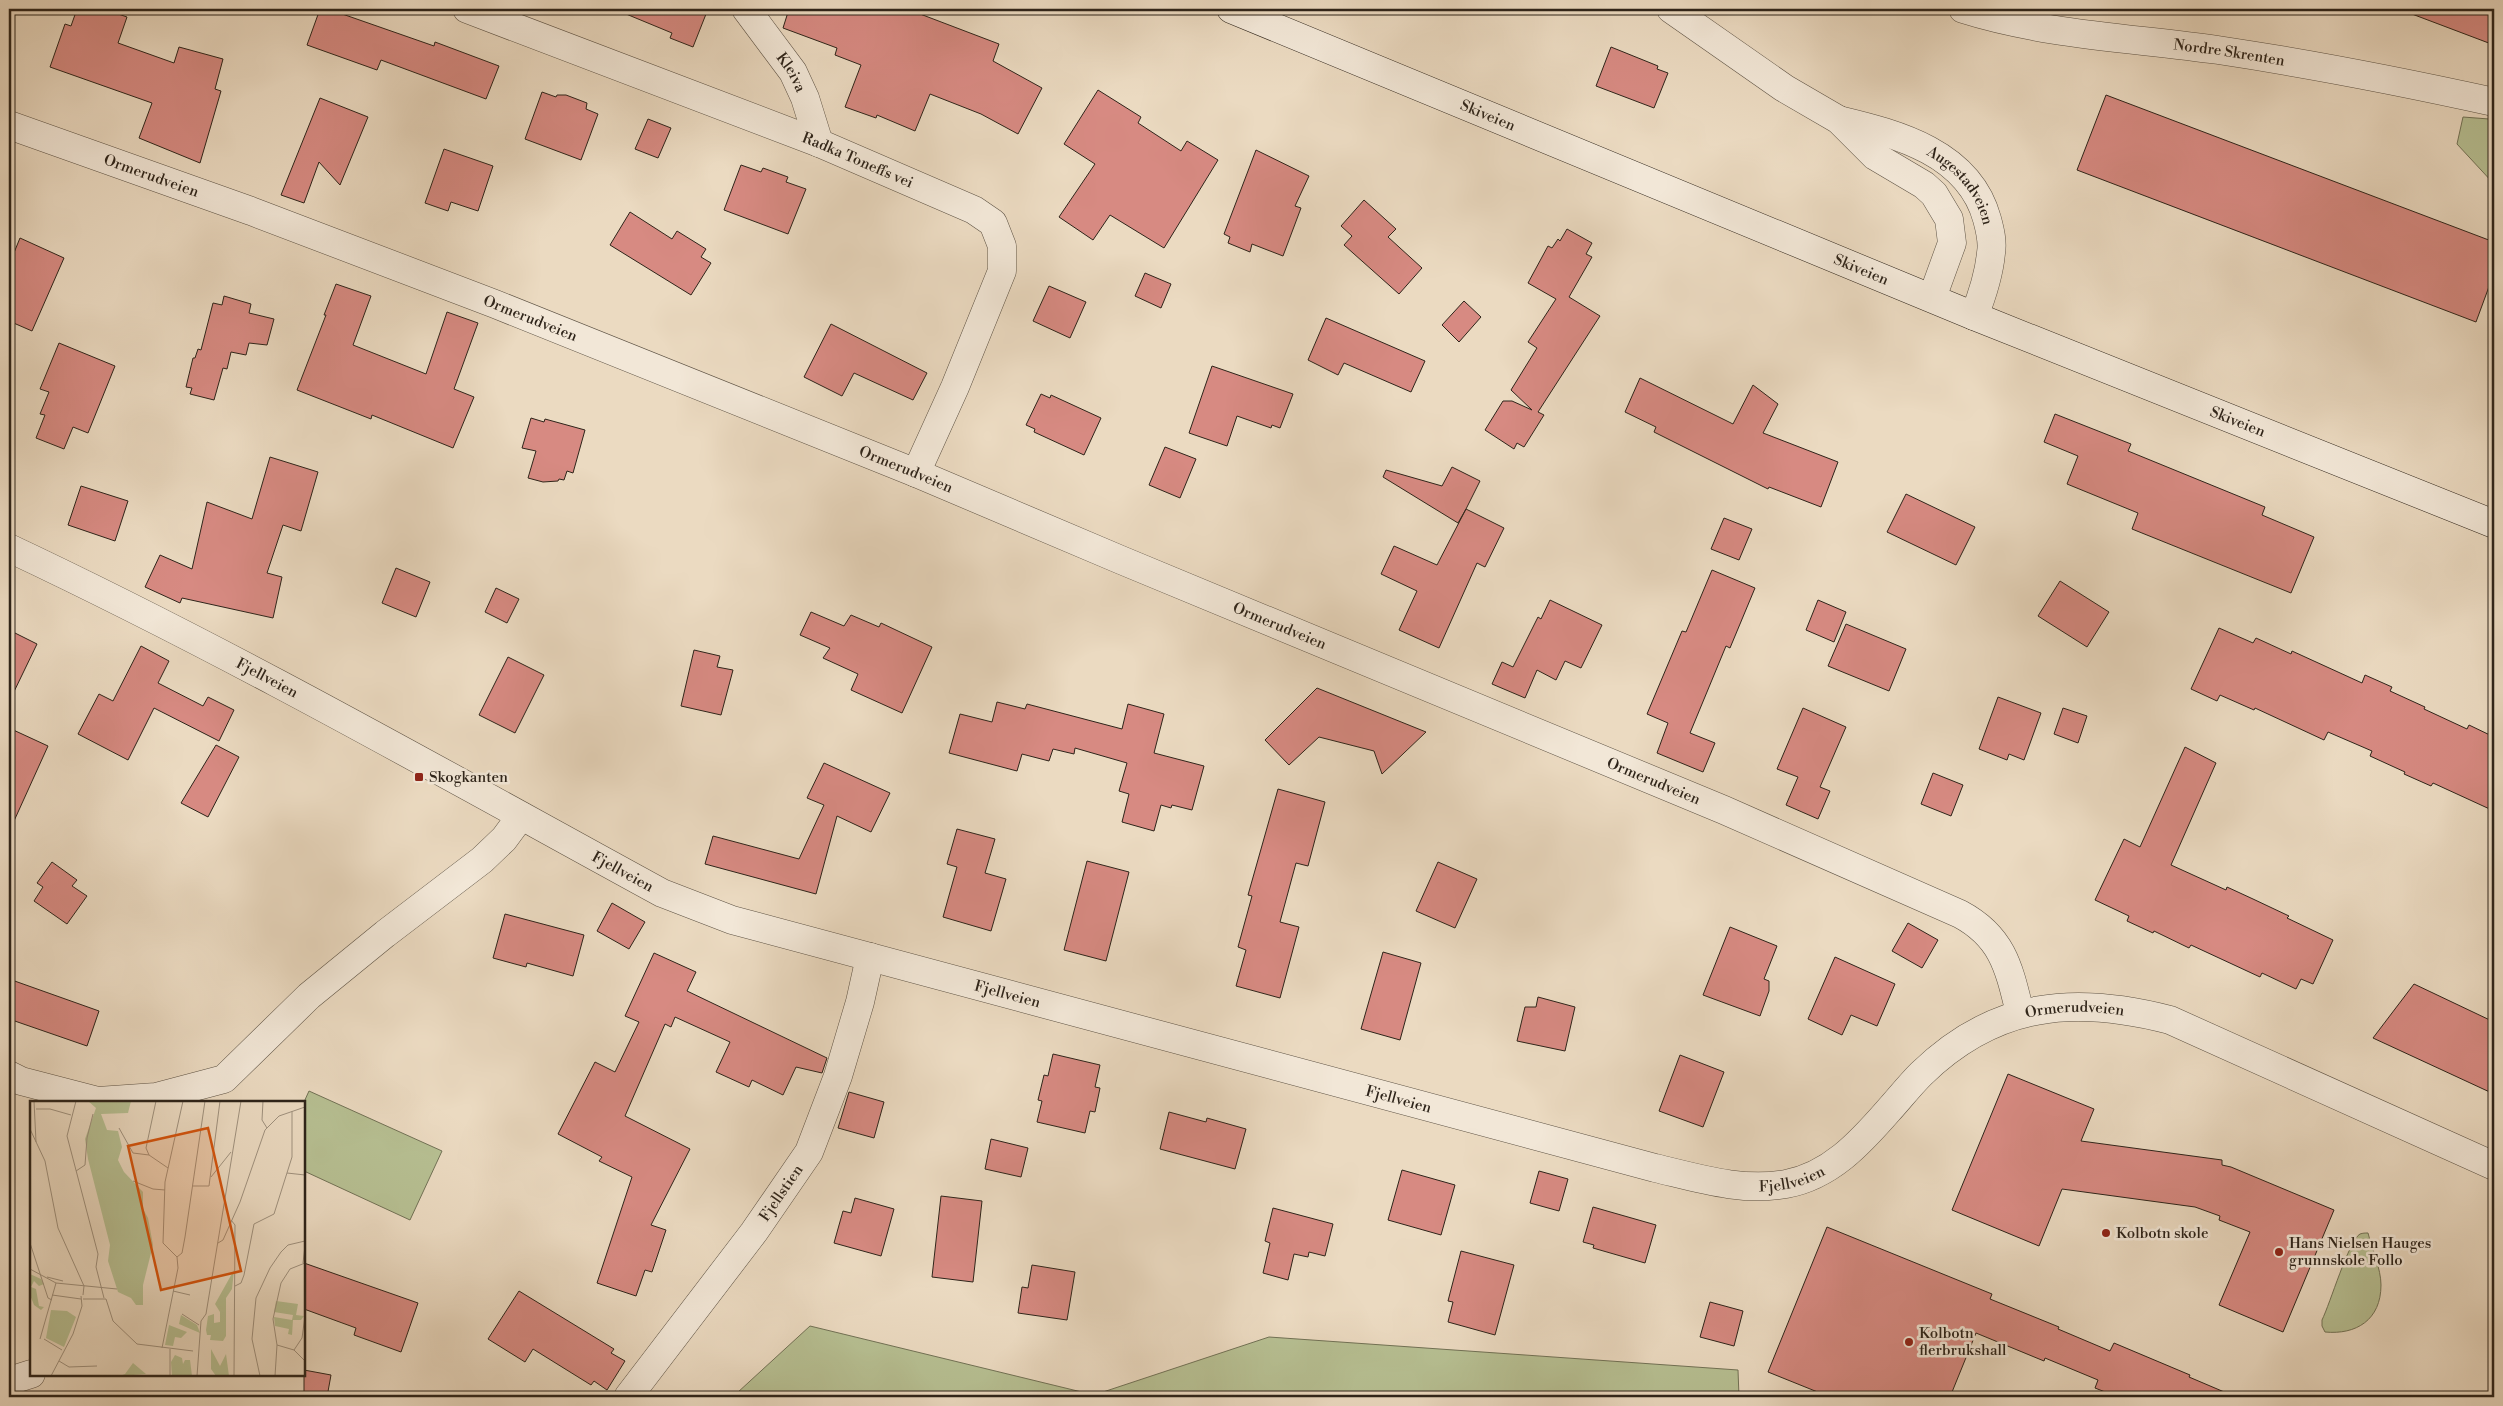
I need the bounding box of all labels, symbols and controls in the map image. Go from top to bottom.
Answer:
street label: Nordre Skrenten [2172,35,2286,71]
street label: Kleiva [772,49,810,96]
street label: Skiveien [1457,96,1518,135]
street label: Radka Toneffs vei [799,128,916,193]
street label: Augestadveien [1923,142,1997,227]
street label: Ormerudveien [101,150,201,202]
street label: Skiveien [1831,250,1891,290]
street label: Ormerudveien [480,291,580,346]
street label: Skiveien [2207,402,2268,442]
street label: Ormerudveien [856,442,956,498]
street label: Ormerudveien [1230,598,1329,654]
street label: Fjellveien [233,654,301,702]
street label: Ormerudveien [1604,753,1703,809]
place label: Skogkanten [429,768,508,787]
marker: Skogkanten [413,771,425,783]
street label: Fjellveien [588,847,657,897]
street label: Fjellveien [972,977,1043,1012]
street label: Ormerudveien [2023,998,2126,1023]
street label: Fjellveien [1363,1082,1434,1118]
inset map [30,1101,305,1376]
street label: Fjellstien [755,1161,807,1225]
street label: Fjellveien [1759,1162,1828,1196]
place label: Kolbotn skole [2116,1224,2209,1243]
marker: Kolbotn skole [2100,1227,2112,1239]
place label: Hans Nielsen Hauges grunnskole Follo [2289,1234,2431,1270]
marker: Hans Nielsen Hauges grunnskole Follo [2273,1246,2285,1258]
place label: Kolbotn flerbrukshall [1919,1324,2007,1360]
marker: Kolbotn flerbrukshall [1903,1336,1915,1348]

